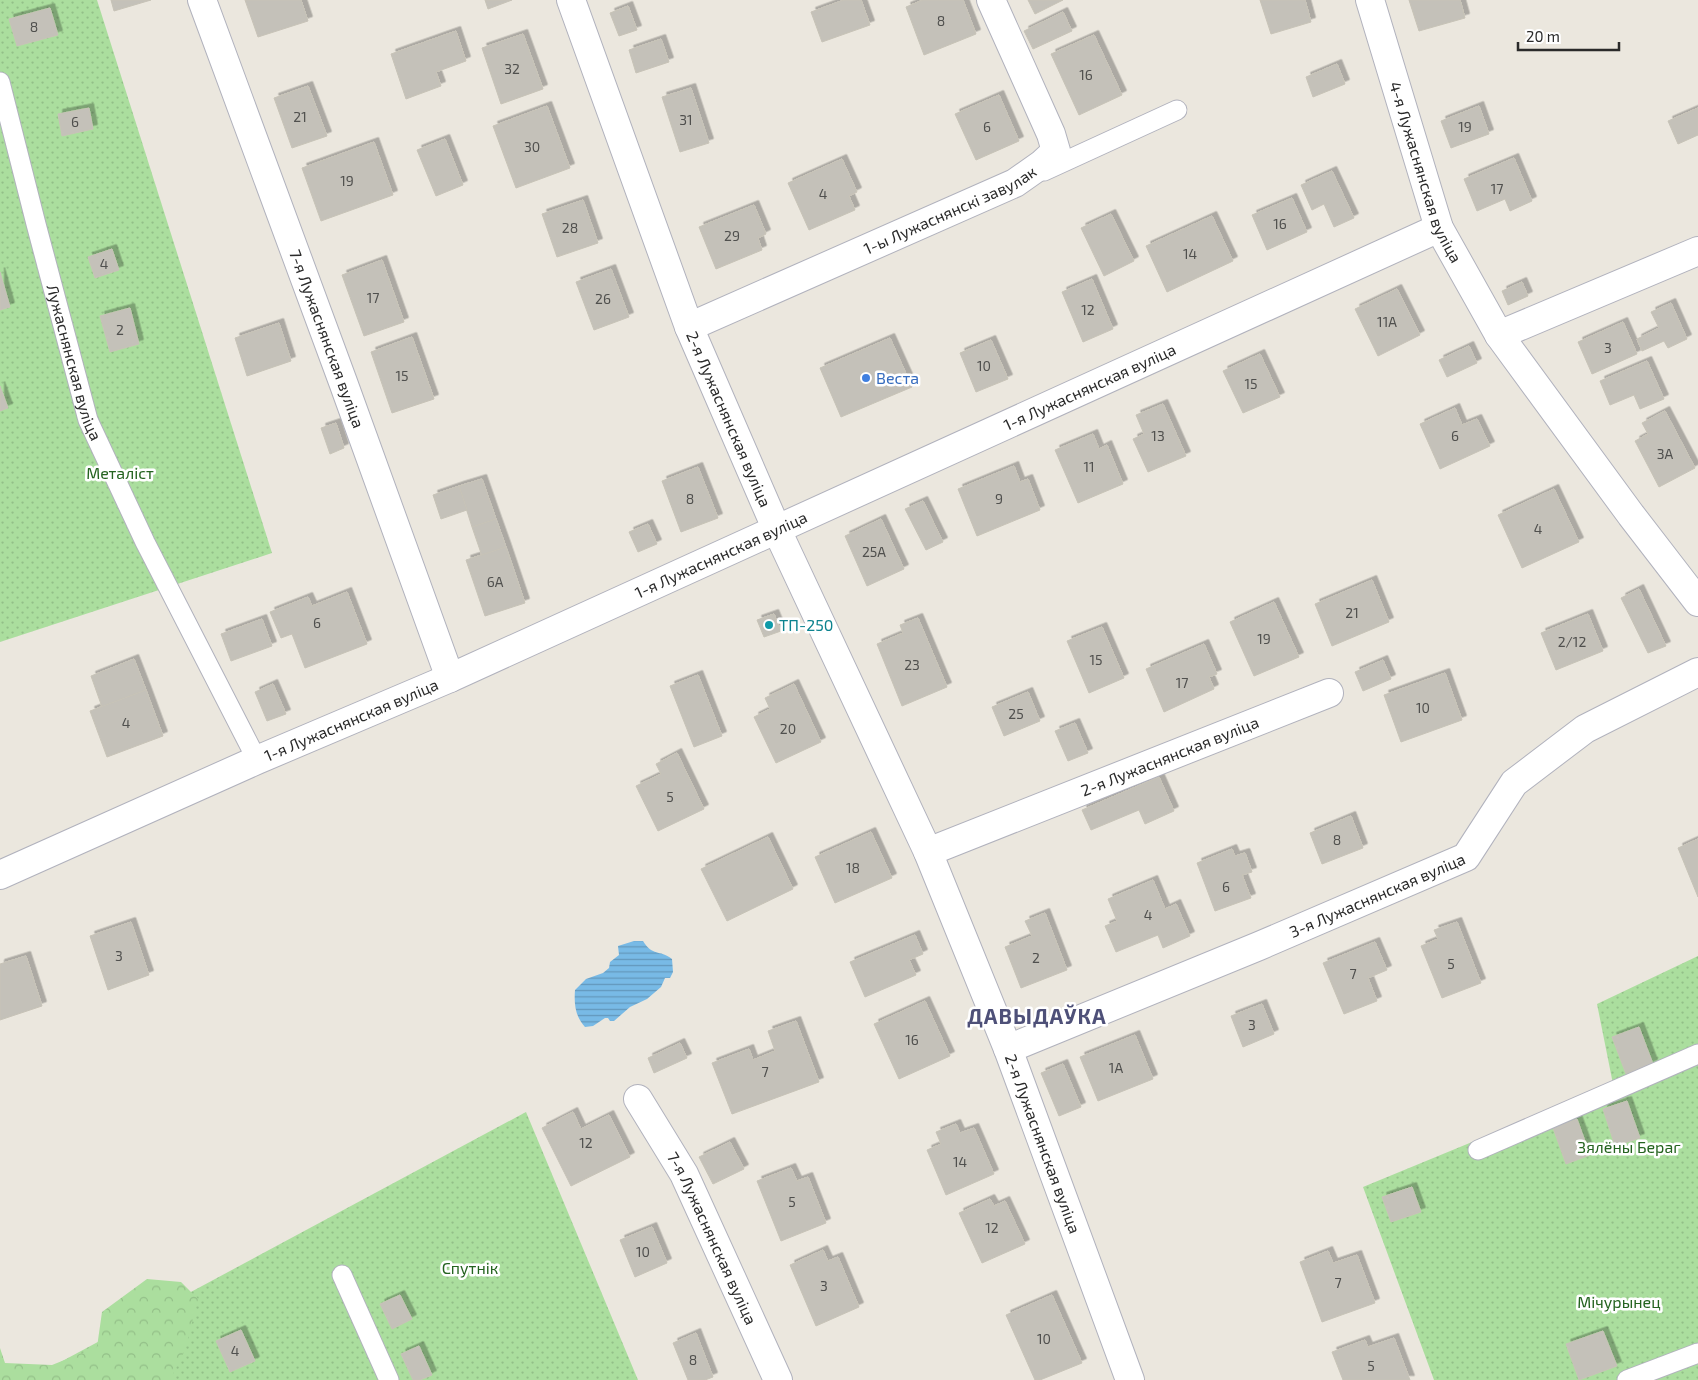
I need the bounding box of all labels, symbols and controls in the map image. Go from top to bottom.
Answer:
house number: 8 [937,12,945,29]
house number: 8 [30,18,38,35]
scale bar [1518,20,1619,52]
text: 20 m [1526,27,1560,45]
house number: 32 [504,60,520,77]
house number: 16 [1079,66,1093,83]
street label: 4-я Лужаснянская вуліца [1386,79,1466,266]
house number: 21 [293,108,307,125]
house number: 31 [679,111,693,128]
house number: 6 [71,113,79,130]
house number: 6 [983,118,991,135]
house number: 19 [1458,118,1472,135]
house number: 30 [524,138,540,155]
street label: 1-ы Лужаснянскі завулак [860,161,1040,258]
house number: 19 [340,172,354,189]
house number: 17 [1491,180,1503,197]
house number: 4 [819,185,827,202]
house number: 16 [1273,215,1287,232]
house number: 28 [562,219,578,236]
house number: 29 [724,227,740,244]
house number: 14 [1183,245,1197,262]
street label: 7-я Лужаснянская вуліца [286,247,369,430]
house number: 4 [100,255,108,272]
street label: Лужаснянская вуліца [43,282,106,443]
house number: 17 [367,289,379,306]
house number: 26 [595,290,611,307]
house number: 12 [1081,301,1095,318]
house number: 11А [1377,313,1397,330]
house number: 2 [116,321,124,338]
street label: 2-я Лужаснянская вуліца [683,328,776,510]
street label: 1-я Лужаснянская вуліца [1000,339,1179,434]
house number: 3 [1604,339,1612,356]
house number: 10 [977,357,991,374]
house number: 15 [395,367,409,384]
place label: Веста [876,368,919,387]
marker: Веста [860,372,872,384]
house number: 15 [1244,375,1258,392]
house number: 13 [1151,427,1165,444]
house number: 6 [1451,427,1459,444]
house number: 3А [1657,445,1674,462]
house number: 11 [1083,458,1095,475]
park label: Металіст [86,463,154,482]
house number: 8 [686,490,694,507]
house number: 9 [995,490,1003,507]
street label: 1-я Лужаснянская вуліца [632,507,810,602]
house number: 4 [1534,520,1542,537]
house number: 25А [862,543,886,560]
house number: 6А [487,573,504,590]
house number: 21 [1345,604,1359,621]
house number: 6 [313,614,321,631]
place label: ТП-250 [779,615,833,634]
marker: ТП-250 [763,619,775,631]
house number: 19 [1257,630,1271,647]
house number: 2/12 [1558,633,1586,650]
house number: 15 [1089,651,1103,668]
house number: 23 [904,656,920,673]
street label: 1-я Лужаснянская вуліца [261,674,441,765]
house number: 17 [1176,674,1188,691]
house number: 10 [1416,699,1430,716]
house number: 25 [1008,705,1024,722]
street label: 2-я Лужаснянская вуліца [1078,712,1261,800]
house number: 4 [122,714,130,731]
house number: 20 [780,720,796,737]
house number: 5 [666,788,674,805]
house number: 8 [1333,831,1341,848]
street label: 3-я Лужаснянская вуліца [1286,849,1468,941]
house number: 18 [846,859,860,876]
house number: 6 [1222,878,1230,895]
house number: 4 [1144,906,1152,923]
house number: 3 [115,947,123,964]
house number: 2 [1032,949,1040,966]
house number: 5 [1447,955,1455,972]
house number: 7 [1349,965,1357,982]
district label: ДАВЫДАЎКА [967,1003,1107,1028]
house number: 3 [1248,1016,1256,1033]
house number: 16 [905,1031,919,1048]
street label: 2-я Лужаснянская вуліца [1002,1051,1085,1236]
house number: 1А [1109,1059,1123,1076]
house number: 7 [761,1063,769,1080]
house number: 12 [579,1134,593,1151]
park label: Зялёны Бераг [1577,1137,1681,1156]
street label: 7-я Лужаснянская вуліца [664,1148,761,1327]
house number: 14 [953,1153,967,1170]
house number: 5 [788,1193,796,1210]
house number: 12 [985,1219,999,1236]
house number: 10 [636,1243,650,1260]
park label: Спутнік [442,1258,499,1278]
house number: 7 [1334,1274,1342,1291]
house number: 3 [820,1277,828,1294]
park label: Мічурынец [1577,1292,1661,1312]
house number: 10 [1037,1330,1051,1347]
house number: 4 [231,1342,239,1359]
house number: 8 [689,1351,697,1368]
house number: 5 [1367,1357,1375,1374]

